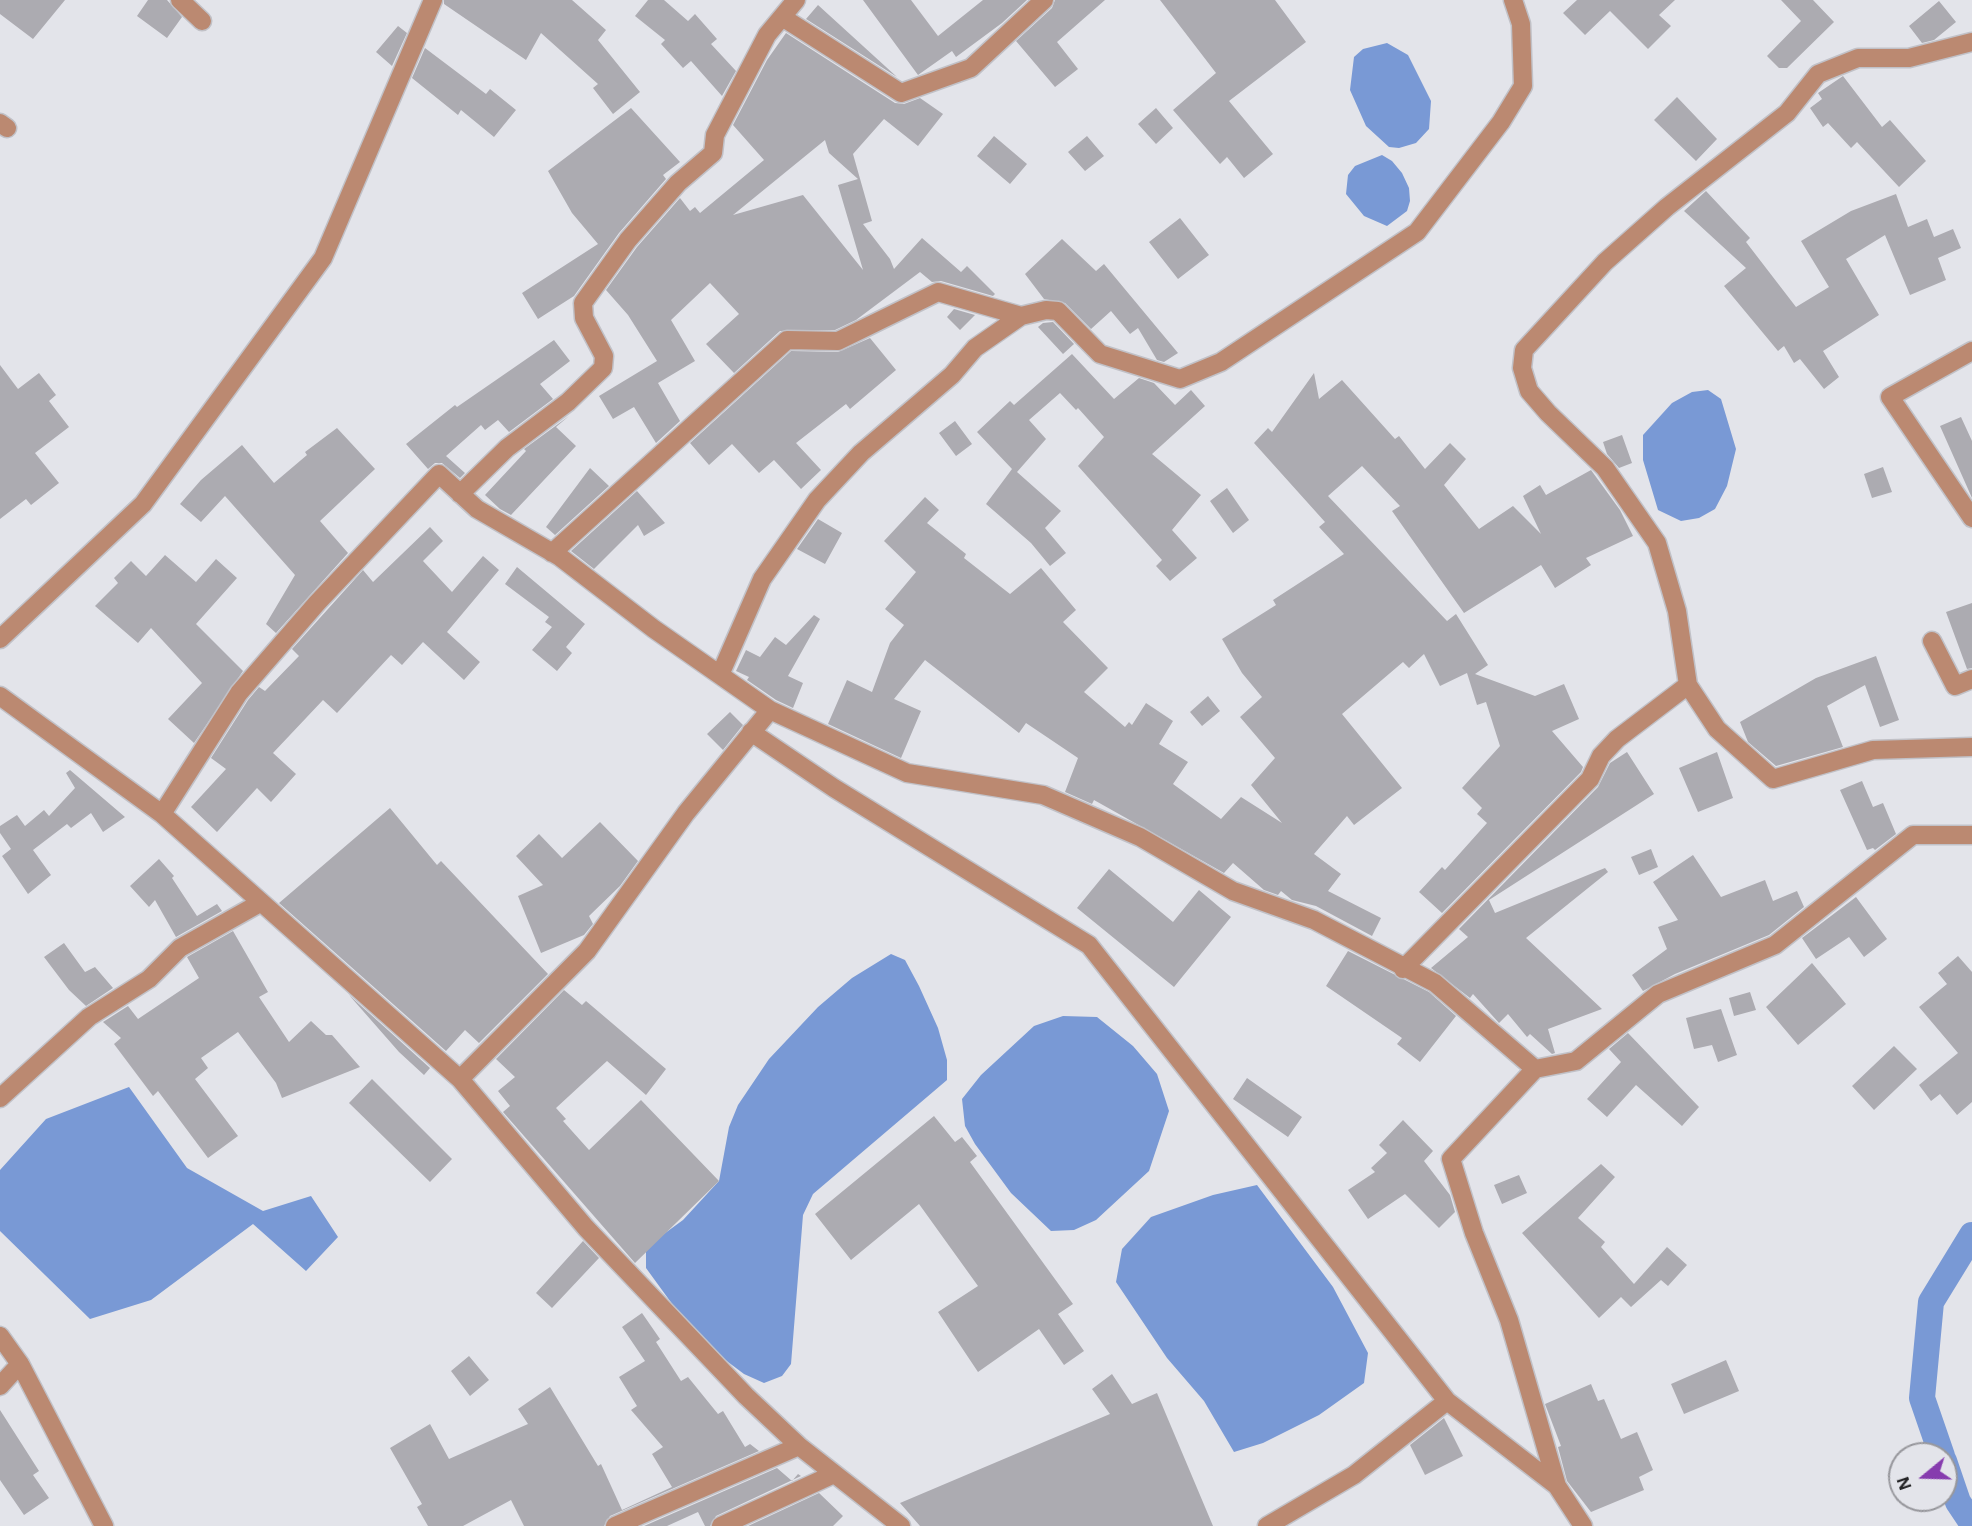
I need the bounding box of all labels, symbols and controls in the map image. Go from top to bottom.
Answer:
north arrow [1888,1442,1958,1512]
text: N [1893,1474,1916,1493]

